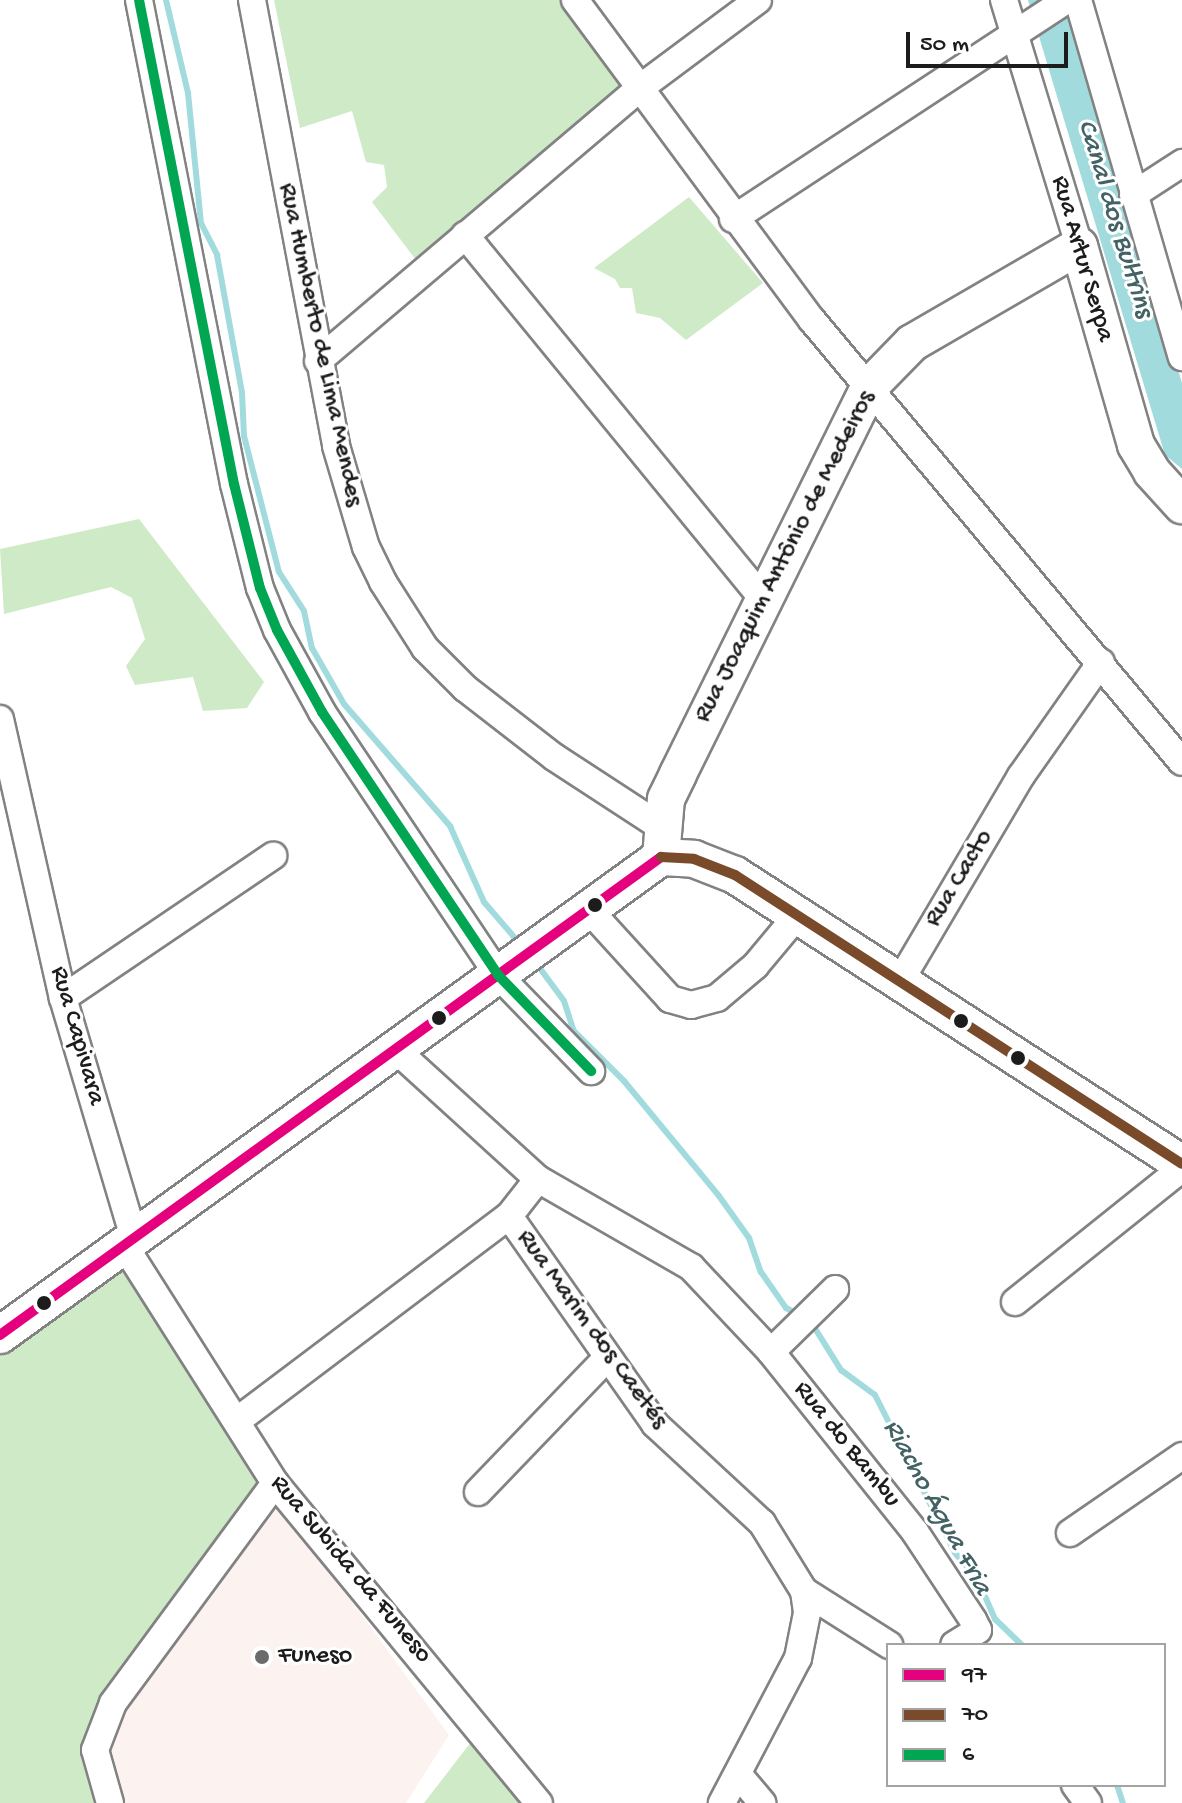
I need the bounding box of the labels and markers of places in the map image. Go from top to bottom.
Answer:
unlabelled marker [587,897,603,913]
unlabelled marker [431,1010,447,1026]
unlabelled marker [953,1013,969,1029]
unlabelled marker [1010,1050,1026,1066]
unlabelled marker [36,1295,52,1311]
place label: Funeso [278,1641,352,1673]
marker: Funeso [253,1648,271,1666]

